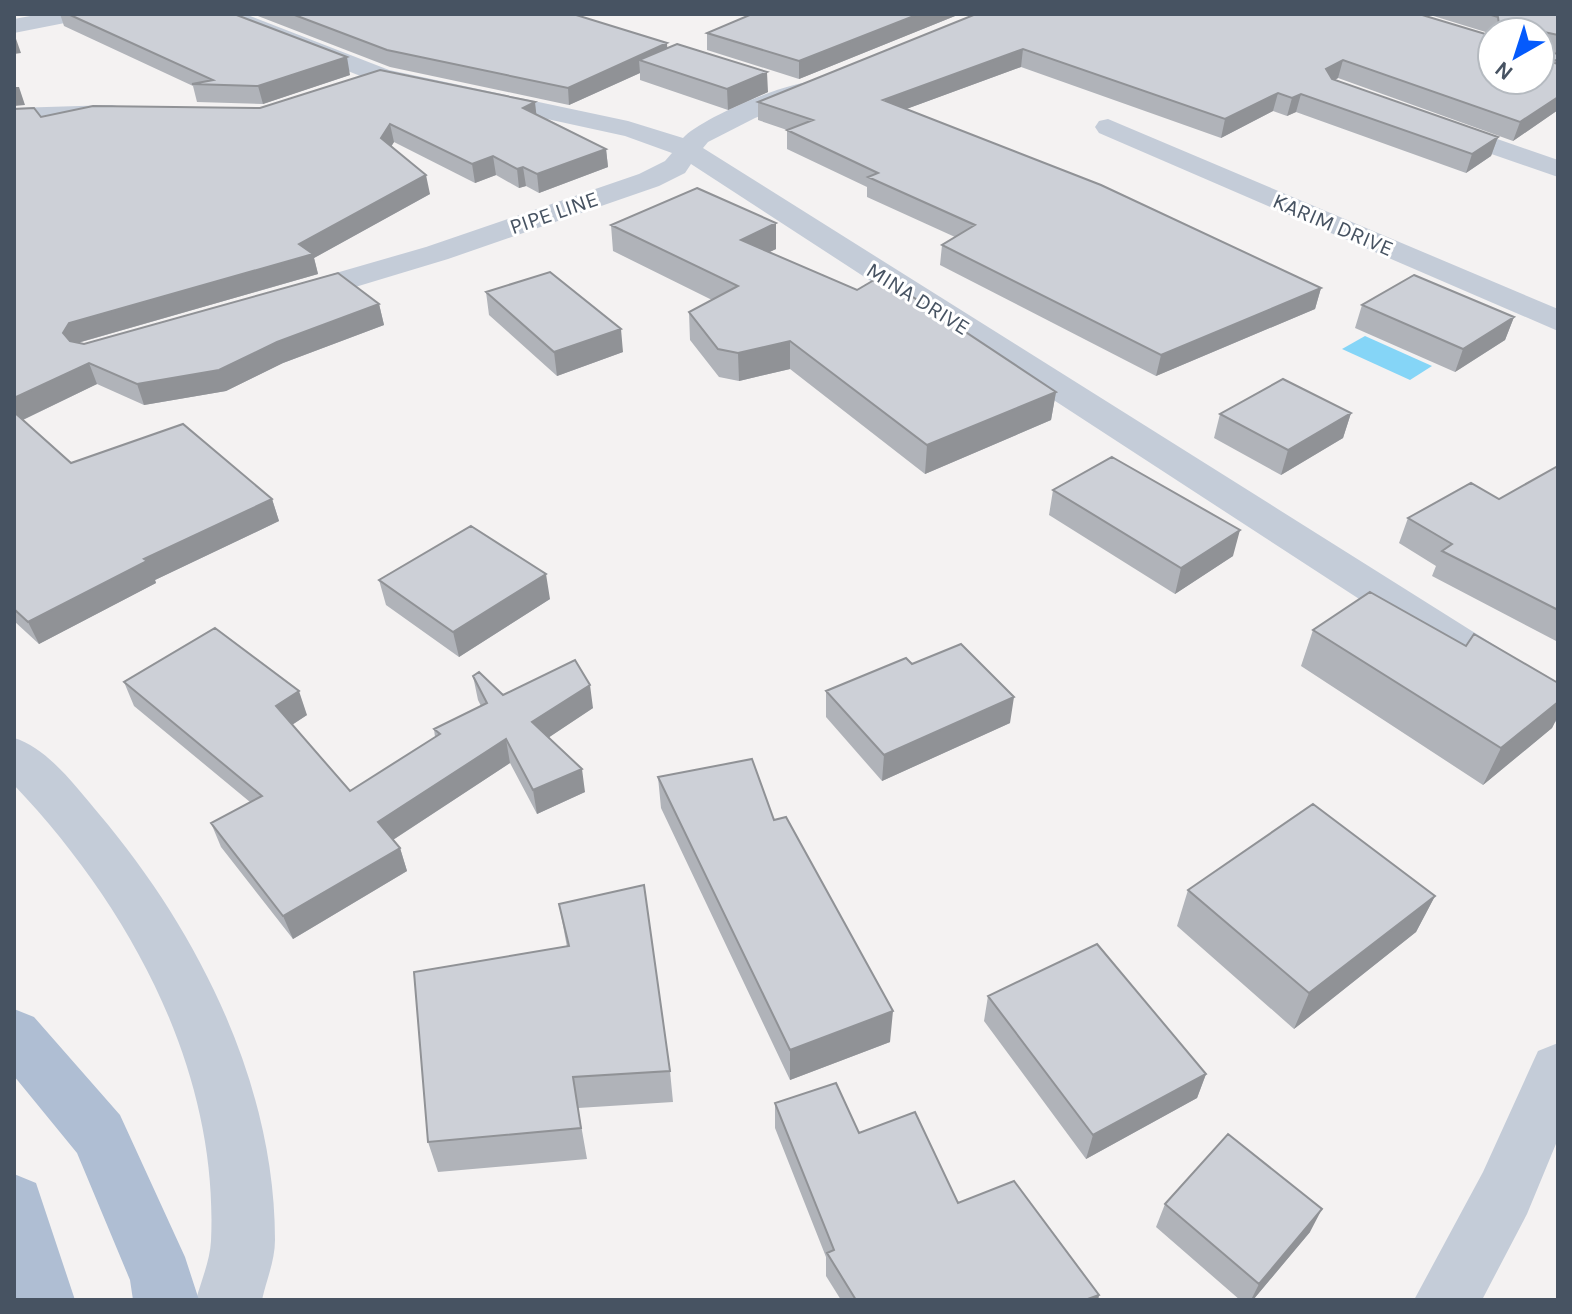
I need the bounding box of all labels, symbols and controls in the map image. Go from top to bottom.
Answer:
north arrow [1476,16,1556,96]
text: N [1490,56,1518,86]
street label: PIPE LINE [506,186,602,240]
street label: KARIM DRIVE [1269,188,1397,262]
street label: MINA DRIVE [862,257,974,341]

